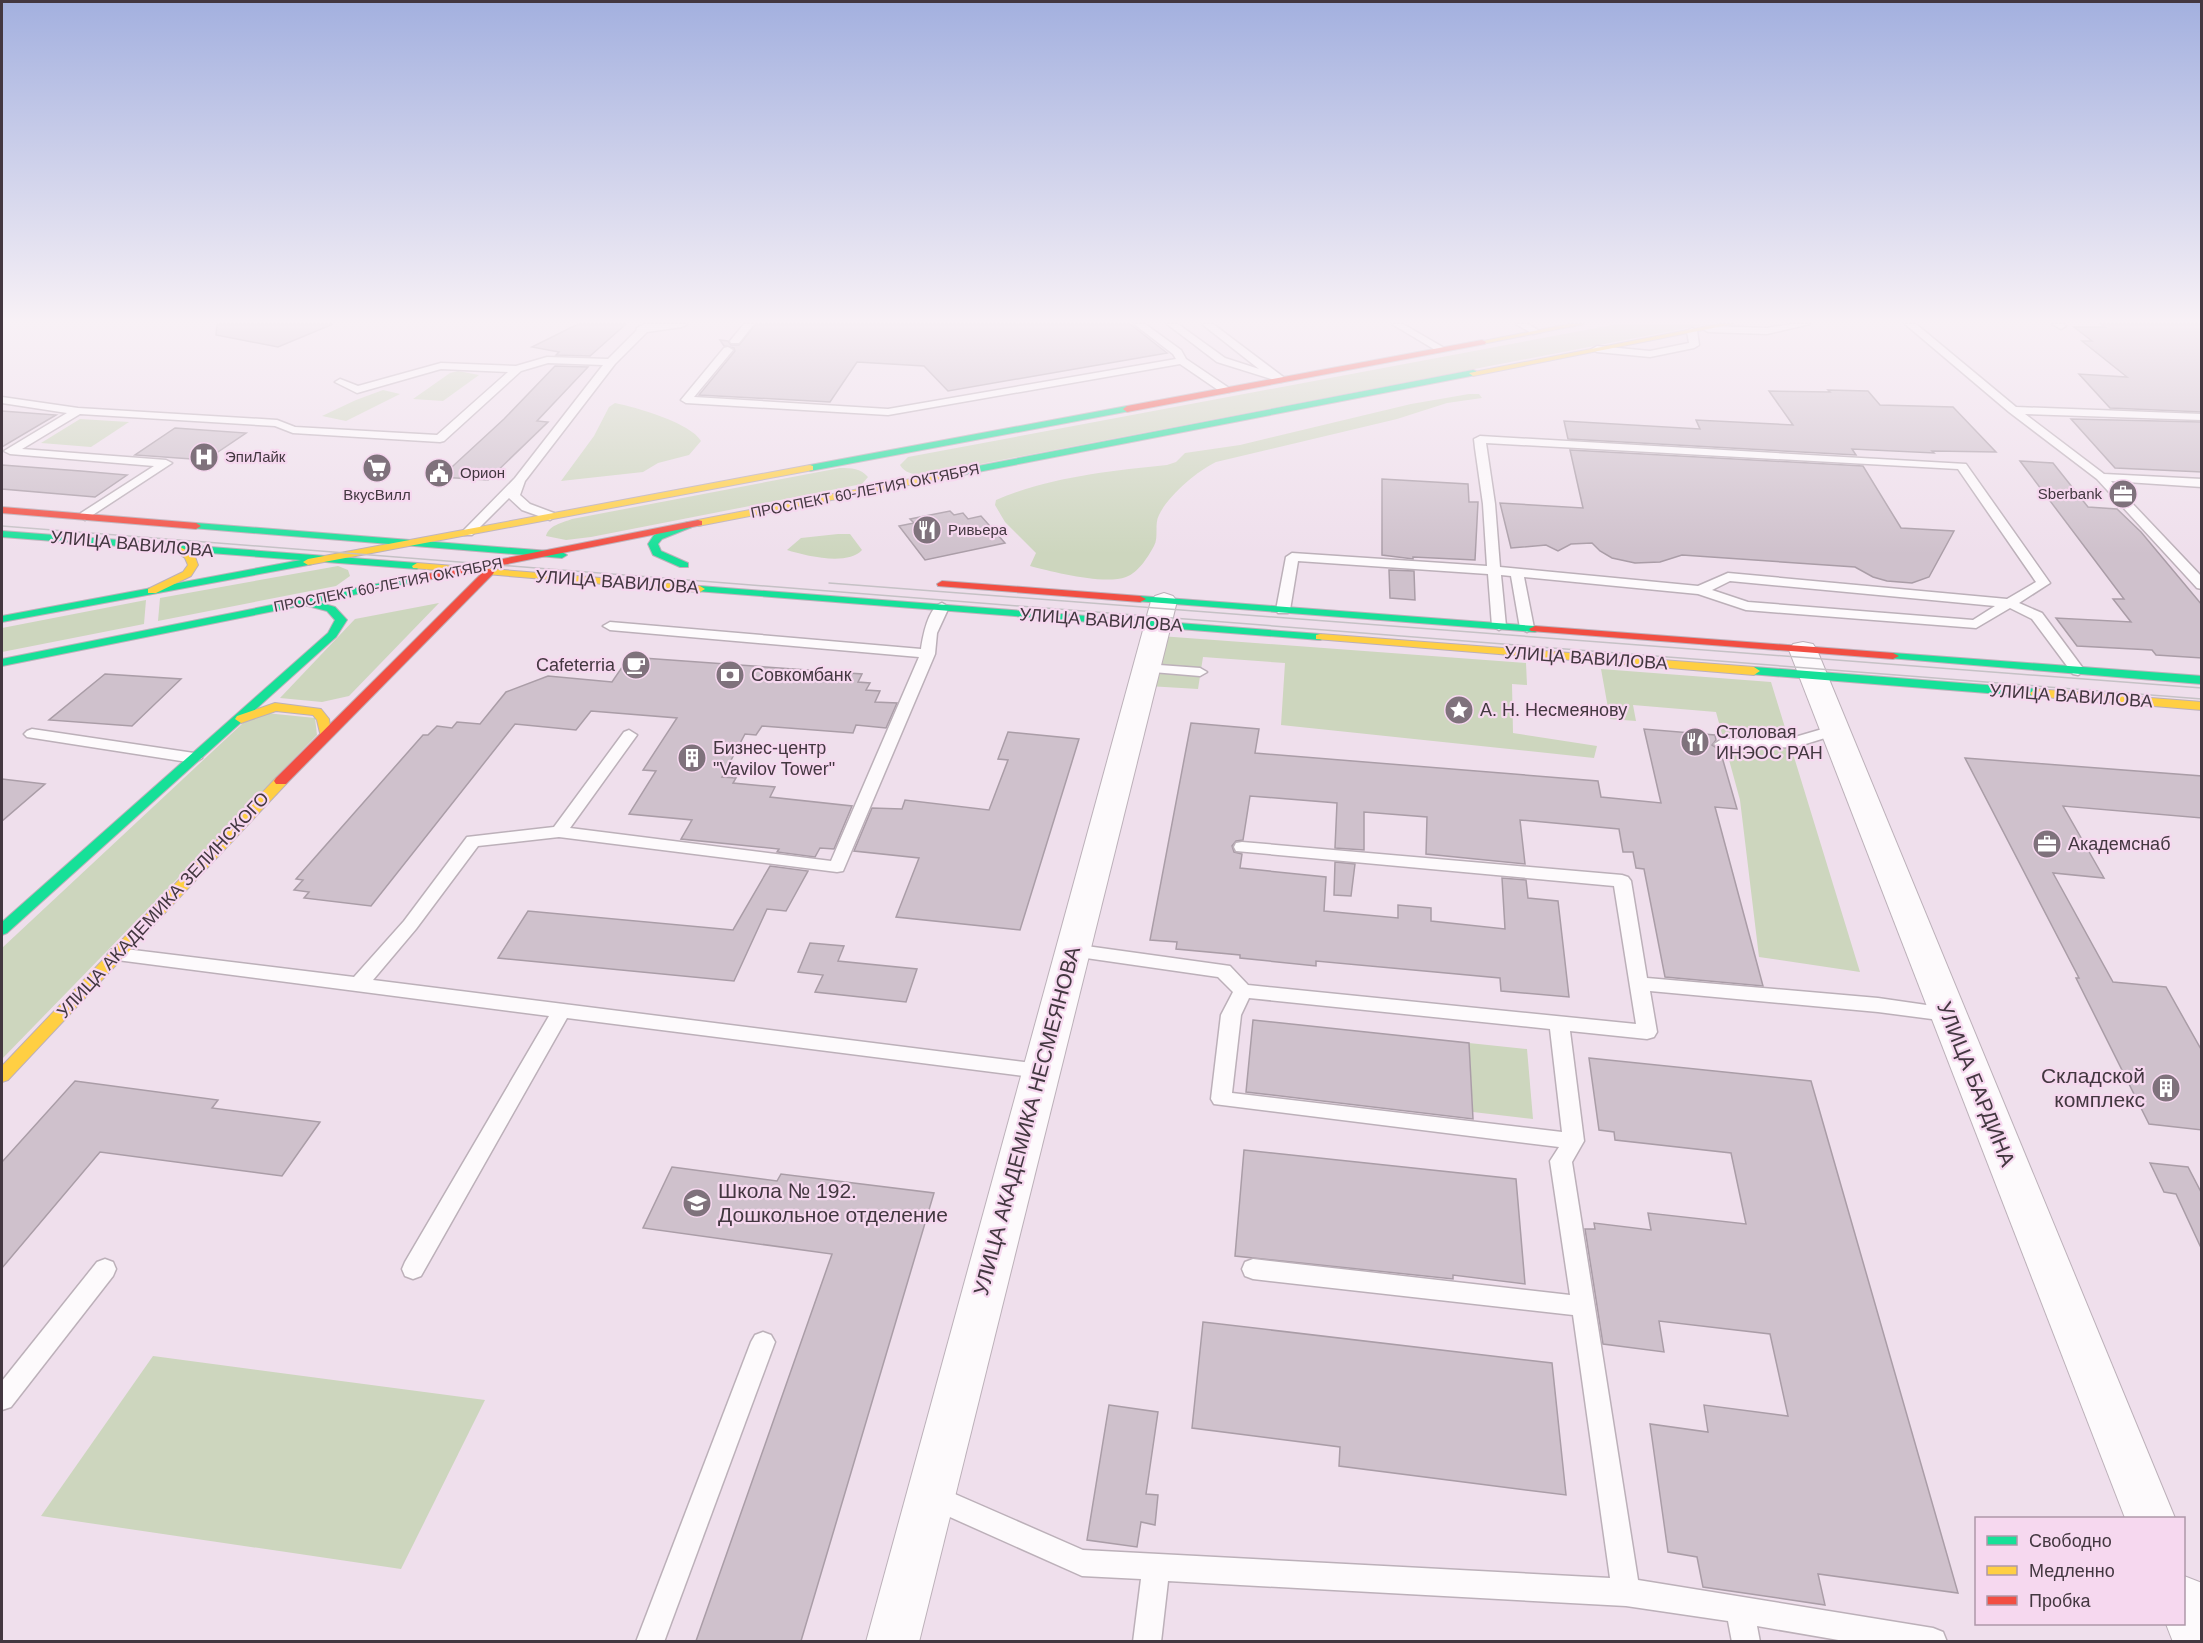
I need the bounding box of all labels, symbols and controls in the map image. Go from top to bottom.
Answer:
hospital icon: ЭпиЛайк [188,441,220,473]
place label: ЭпиЛайк [225,448,286,465]
supermarket icon: ВкусВилл [361,452,393,484]
public building icon: Орион [423,457,455,489]
street label: ПРОСПЕКТ 60-ЛЕТИЯ ОКТЯБРЯ [749,460,981,521]
place label: Орион [460,464,505,481]
office icon: Sberbank [2107,478,2139,510]
place label: Sberbank [2038,485,2102,502]
place label: ВкусВилл [343,486,411,503]
restaurant icon: Ривьера [911,514,943,546]
place label: Ривьера [948,521,1008,538]
street label: УЛИЦА ВАВИЛОВА [50,527,214,561]
street label: ПРОСПЕКТ 60-ЛЕТИЯ ОКТЯБРЯ [272,554,504,615]
street label: УЛИЦА ВАВИЛОВА [535,566,699,598]
street label: УЛИЦА ВАВИЛОВА [1019,604,1183,636]
street label: УЛИЦА ВАВИЛОВА [1504,642,1668,674]
cafe icon: Cafeterria [620,649,652,681]
place label: Cafeterria [536,655,616,675]
bank icon: Совкомбанк [714,659,746,691]
place label: Совкомбанк [751,665,852,685]
street label: УЛИЦА ВАВИЛОВА [1989,680,2153,712]
place icon: А. Н. Несмеянову [1443,694,1475,726]
place label: А. Н. Несмеянову [1480,700,1627,720]
place label: Столовая ИНЭОС РАН [1716,722,1823,763]
restaurant icon: Столовая ИНЭОС РАН [1679,726,1711,758]
place label: Бизнес-центр "Vavilov Tower" [713,738,835,779]
building icon: Бизнес-центр "Vavilov Tower" [676,742,708,774]
street label: УЛИЦА АКАДЕМИКА ЗЕЛИНСКОГО [53,788,273,1022]
office icon: Академснаб [2031,828,2063,860]
place label: Академснаб [2068,834,2170,854]
street label: УЛИЦА АКАДЕМИКА НЕСМЕЯНОВА [969,944,1084,1298]
street label: УЛИЦА БАРДИНА [1933,998,2020,1169]
place label: Складской комплекс [2041,1064,2145,1111]
building icon: Складской комплекс [2150,1072,2182,1104]
place label: Школа № 192. Дошкольное отделение [718,1179,948,1226]
school or university icon: Школа № 192. Дошкольное отделение [681,1187,713,1219]
legend [1975,1517,2185,1625]
text: Свободно [2029,1531,2112,1551]
text: Медленно [2029,1561,2115,1581]
text: Пробка [2029,1591,2092,1611]

